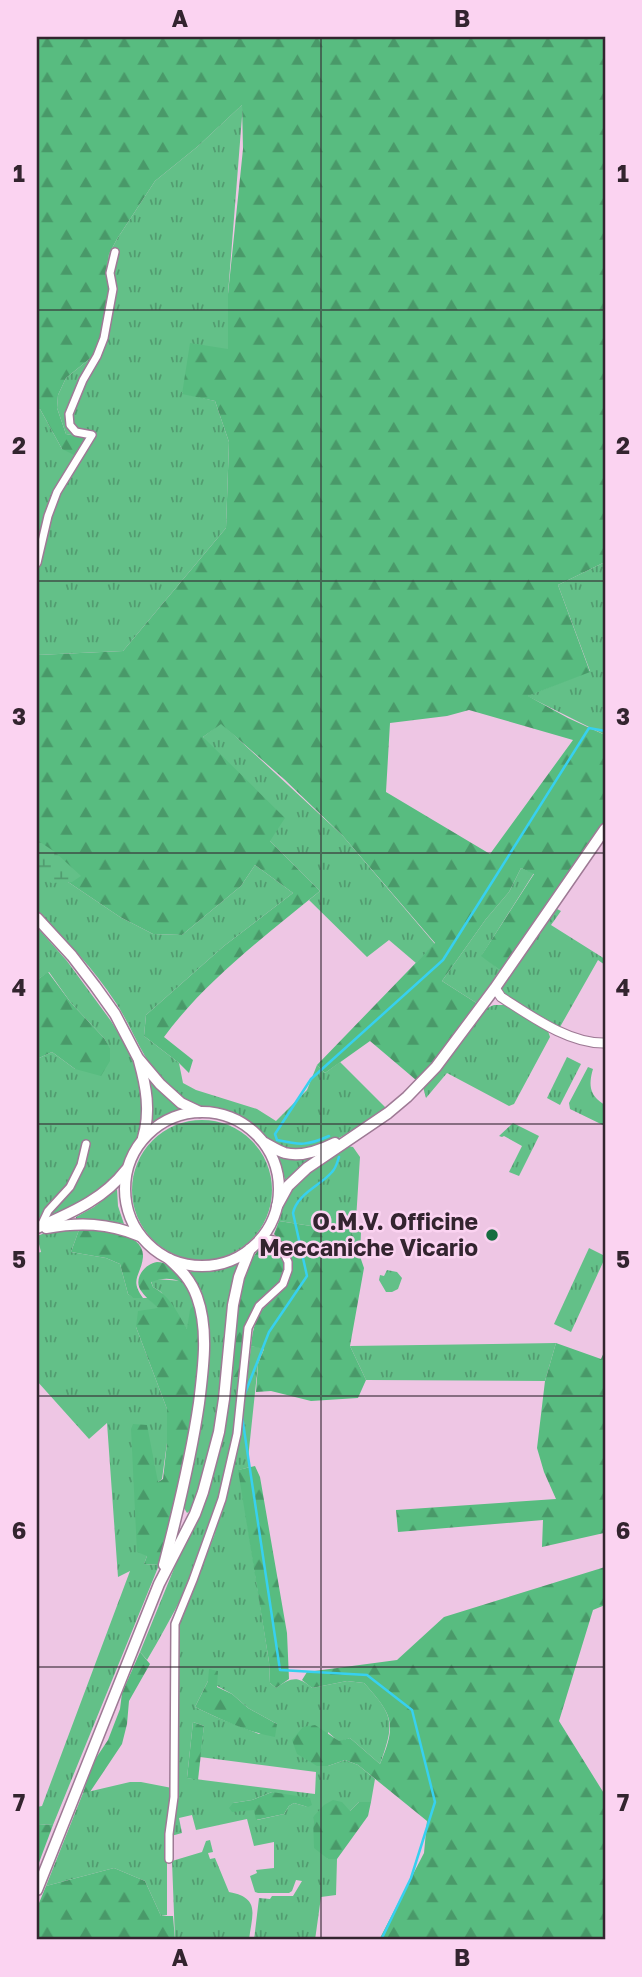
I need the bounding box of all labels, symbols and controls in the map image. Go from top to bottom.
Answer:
text: A [172,4,189,32]
text: B [454,4,470,32]
text: 1 [13,159,25,187]
text: 1 [617,159,629,187]
text: 2 [12,431,26,459]
text: 2 [616,431,630,459]
text: 3 [12,702,26,730]
text: 3 [616,702,630,730]
text: 4 [12,973,26,1001]
text: 4 [616,973,630,1001]
place label: O.M.V. Officine Meccaniche Vicario [259,1207,478,1261]
marker: O.M.V. Officine Meccaniche Vicario [484,1227,500,1243]
text: 5 [12,1245,26,1273]
text: 5 [616,1245,630,1273]
text: 6 [12,1516,26,1544]
text: 6 [616,1516,630,1544]
text: 7 [13,1788,25,1816]
text: 7 [617,1788,629,1816]
text: A [172,1943,189,1971]
text: B [454,1943,470,1971]

